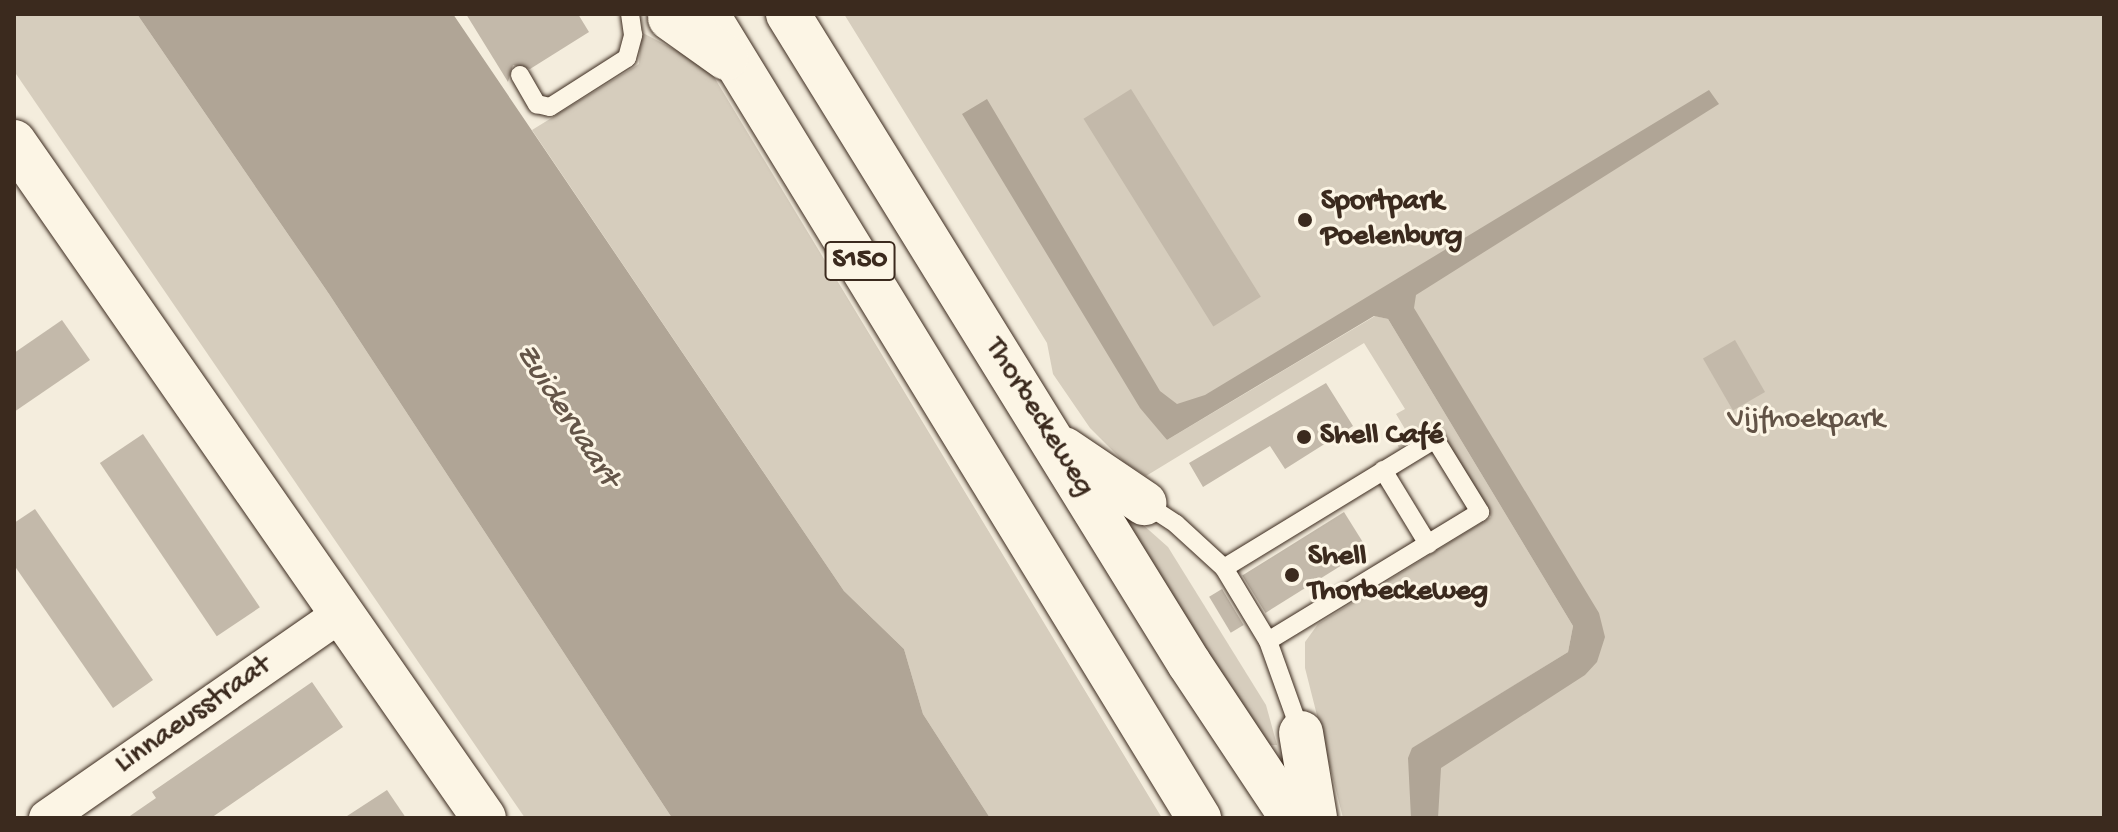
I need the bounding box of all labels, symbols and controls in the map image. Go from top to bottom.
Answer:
place label: Sportpark Poelenburg [1321,185,1463,256]
marker: Sportpark Poelenburg [1296,211,1314,229]
road number: S150 [824,237,896,285]
street label: Thorbeckeweg [975,332,1101,504]
water label: Zuidervaart [505,337,627,495]
park label: Vijfhoekpark [1727,403,1885,439]
place label: Shell Café [1320,419,1443,455]
marker: Shell Café [1295,428,1313,446]
place label: Shell Thorbeckeweg [1308,540,1488,610]
marker: Shell Thorbeckeweg [1283,566,1301,584]
street label: Linnaeusstraat [109,649,279,783]

